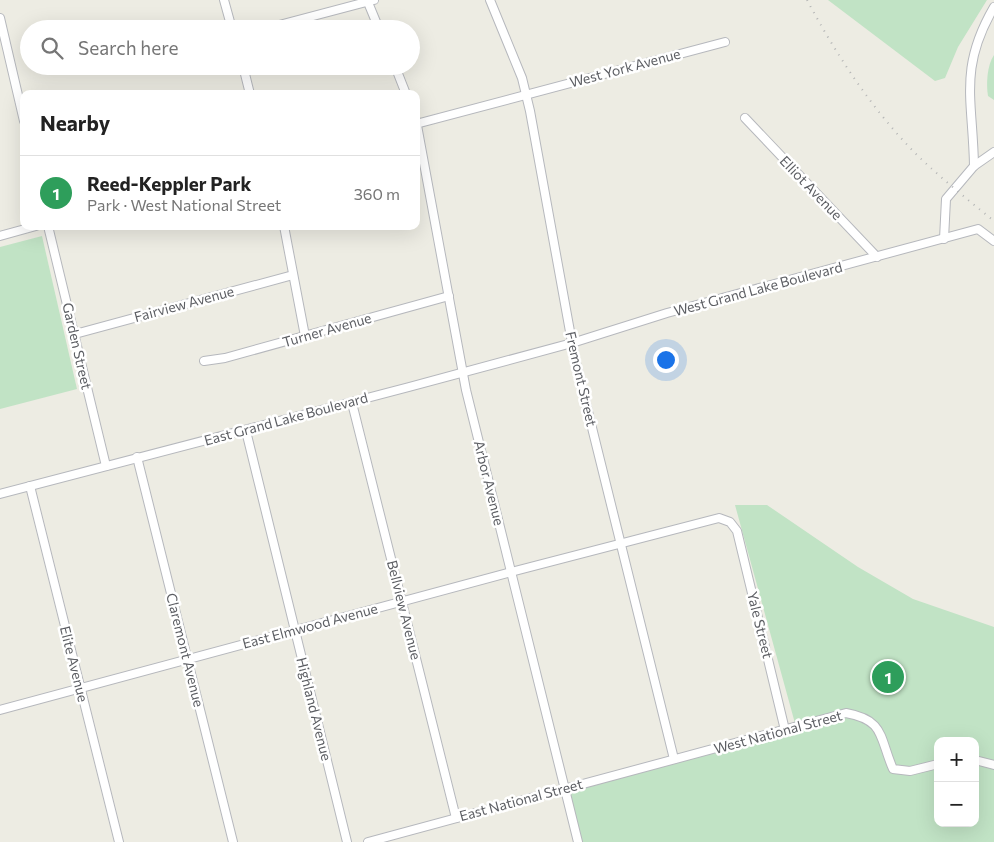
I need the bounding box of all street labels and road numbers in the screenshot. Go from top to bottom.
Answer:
street label: West York Avenue [568,45,682,91]
street label: Elliot Avenue [777,152,846,223]
street label: West Grand Lake Boulevard [672,258,844,319]
street label: Fairview Avenue [132,282,236,325]
street label: Garden Street [59,301,96,391]
street label: Turner Avenue [281,309,373,350]
street label: Fremont Street [562,330,601,428]
street label: East Grand Lake Boulevard [202,388,370,449]
street label: Arbor Avenue [471,439,508,527]
street label: Bellview Avenue [384,558,425,661]
street label: Yale Street [744,590,777,660]
street label: Claremont Avenue [163,591,208,709]
street label: East Elmwood Avenue [240,599,379,652]
street label: Elite Avenue [57,624,92,704]
street label: Highland Avenue [293,655,336,762]
street label: West National Street [712,706,844,757]
street label: East National Street [457,775,585,824]

